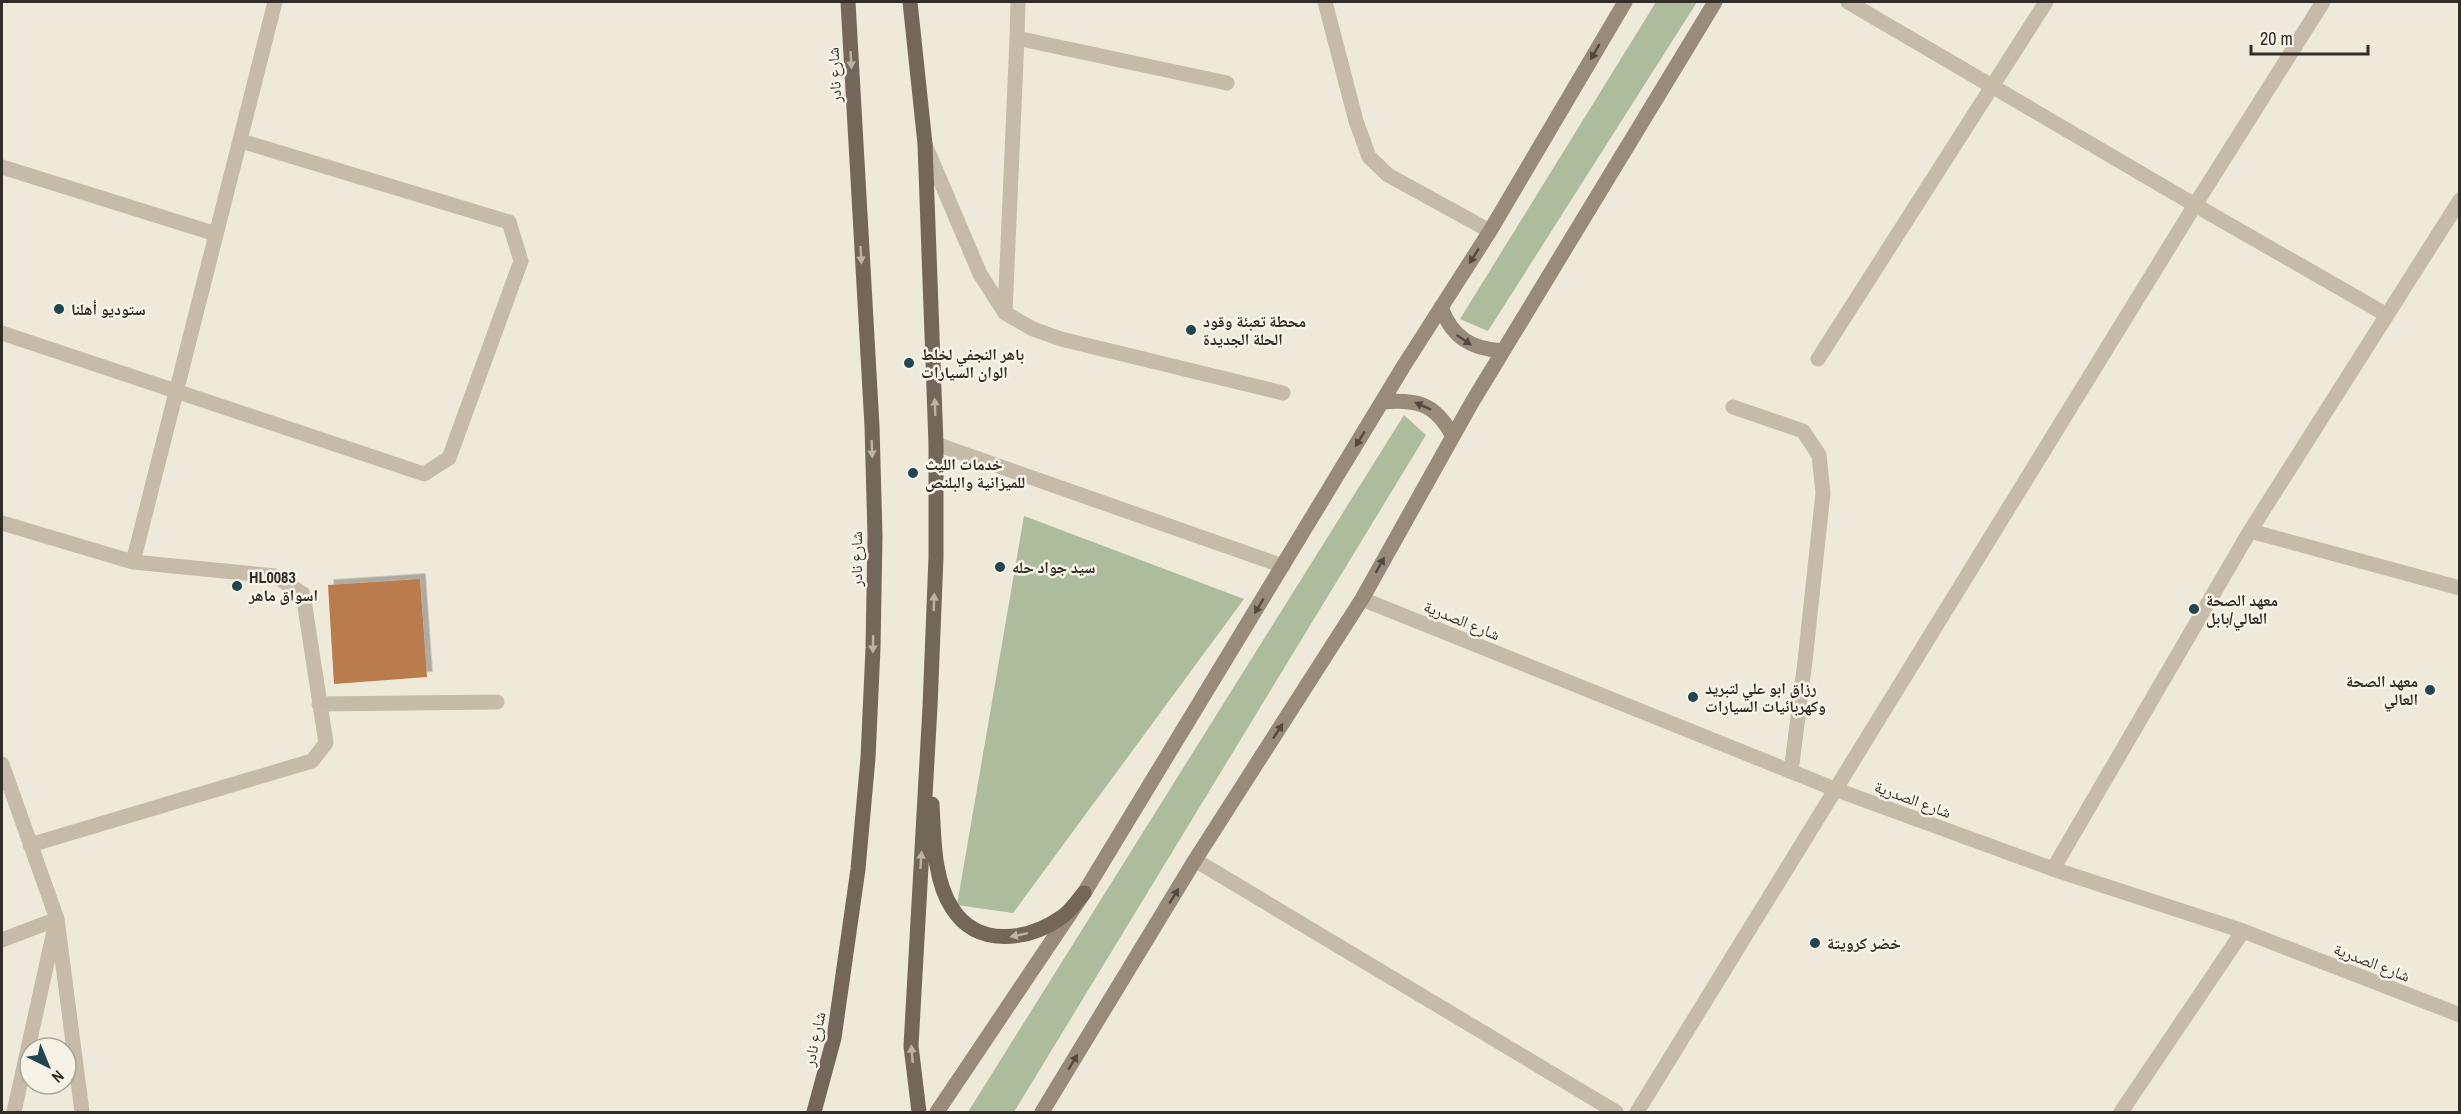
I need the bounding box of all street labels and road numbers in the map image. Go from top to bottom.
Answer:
street label: شارع نادر [822,47,846,104]
street label: شارع نادر [845,531,867,588]
street label: شارع الصدرية [1421,595,1503,645]
street label: شارع الصدرية [1872,775,1954,823]
street label: شارع الصدرية [2331,937,2413,987]
street label: شارع نادر [797,1010,831,1069]

